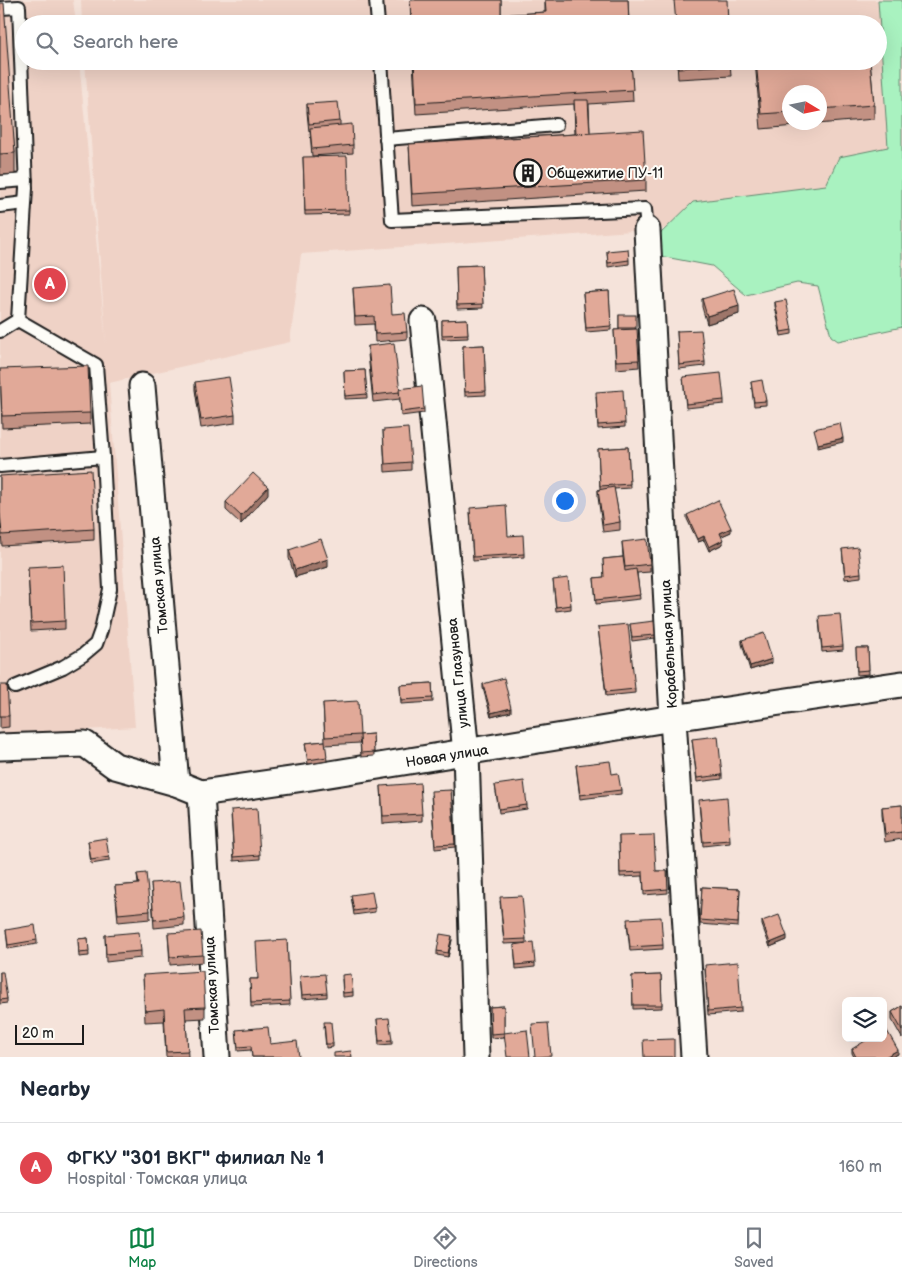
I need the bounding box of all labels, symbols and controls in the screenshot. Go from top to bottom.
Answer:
search box [15,15,887,70]
icon: search [33,29,61,57]
text: Search here [73,31,178,54]
north arrow [782,85,827,130]
building icon: Общежитие ПУ-11 [513,158,543,188]
place label: Общежитие ПУ-11 [547,165,663,182]
pin: A [34,265,66,303]
your location [552,488,578,514]
street label: Томская улица [146,535,172,634]
street label: Корабельная улица [657,578,681,709]
street label: улица Глазунова [444,616,472,729]
street label: Новая улица [404,741,490,771]
street label: Томская улица [201,935,223,1034]
map controls [842,997,887,1042]
button: layers [842,997,887,1042]
scale bar [15,1022,84,1045]
text: 20 m [22,1025,54,1042]
text: Nearby [20,1077,90,1102]
text: ФГКУ "301 ВКГ" филиал № 1 [67,1147,325,1170]
text: A [31,1158,41,1177]
text: 160 m [839,1158,882,1177]
text: Hospital · Томская улица [67,1170,247,1189]
tab: Map [128,1224,157,1271]
tab: Directions [413,1224,478,1271]
tab: Saved [734,1224,774,1271]

